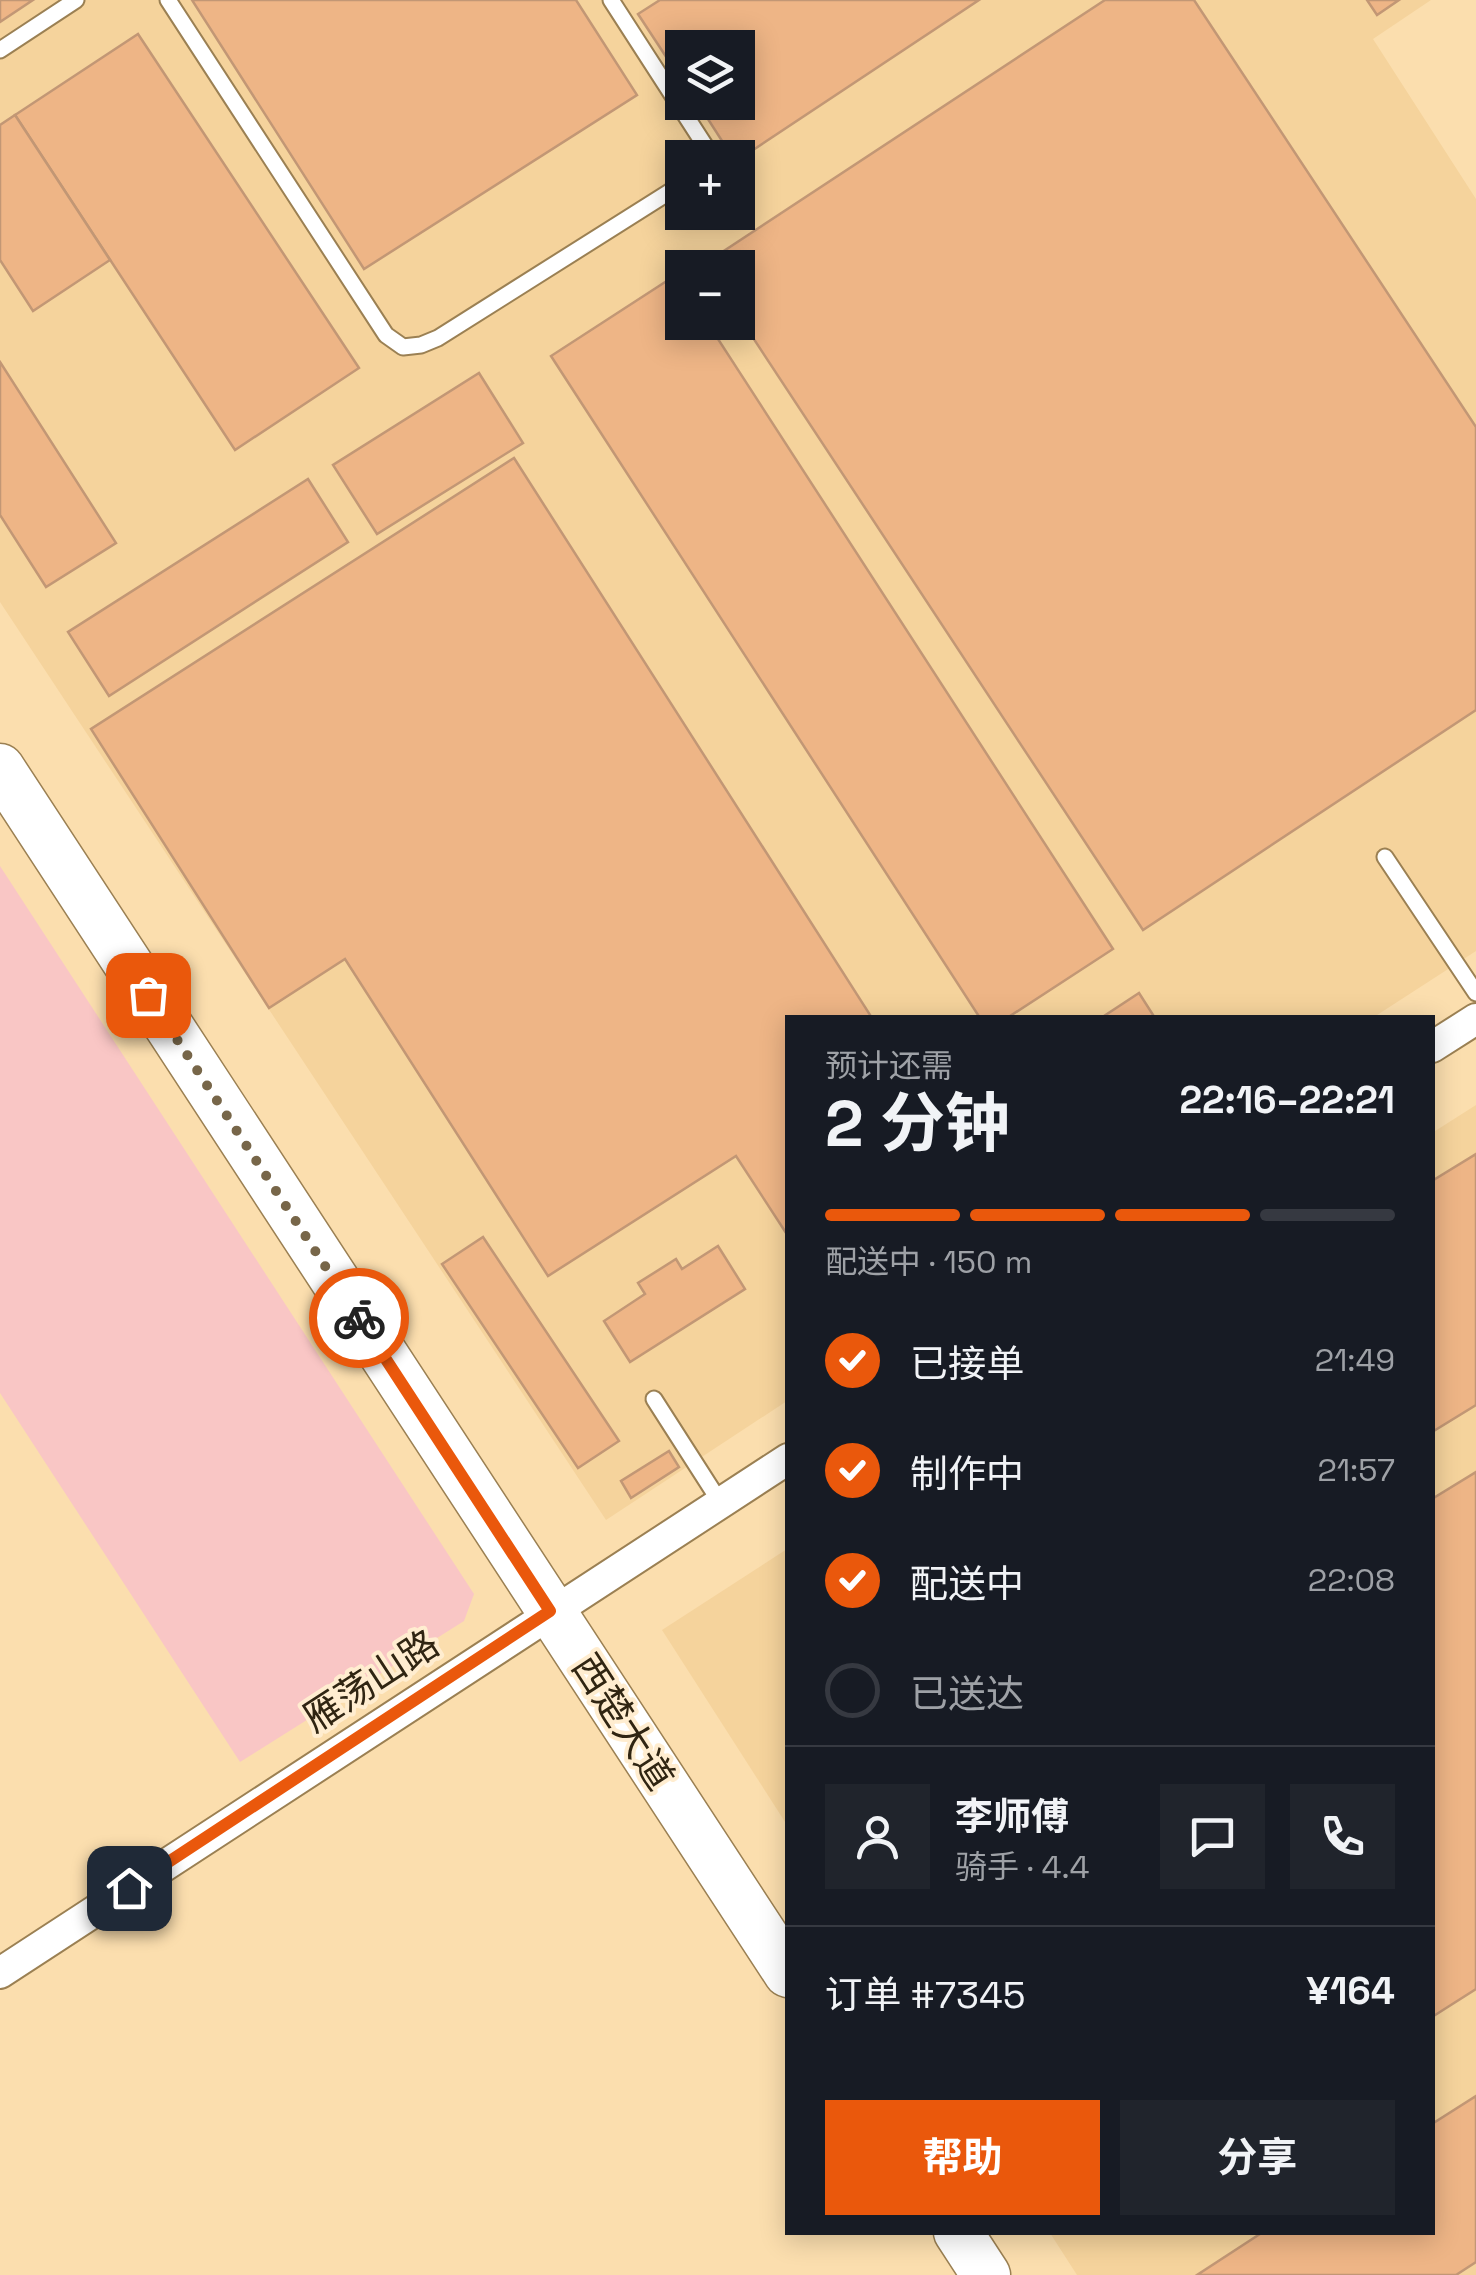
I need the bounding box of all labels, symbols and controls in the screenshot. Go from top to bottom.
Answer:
map controls [665,30,755,340]
button: layers [665,30,755,120]
button: + [665,140,755,230]
button: − [665,250,755,340]
pin [106,953,191,1038]
icon: bag [121,968,176,1023]
text: 预计还需 [825,1046,953,1086]
text: 22:16–22:21 [1179,1076,1395,1124]
text: 2 分钟 [825,1082,1010,1165]
text: 配送中 · 150 m [825,1242,1032,1282]
courier [309,1268,409,1368]
icon: bike [332,1291,387,1346]
icon: check [825,1333,880,1388]
text: 已接单 [910,1340,1024,1388]
text: 21:49 [1315,1340,1395,1380]
icon: check [825,1443,880,1498]
text: 制作中 [910,1450,1024,1498]
text: 21:57 [1317,1450,1395,1490]
icon: check [825,1553,880,1608]
text: 配送中 [910,1560,1024,1608]
text: 22:08 [1308,1560,1395,1600]
street label: 雁荡山路 [294,1619,448,1743]
street label: 西楚大道 [561,1645,685,1799]
text: 已送达 [910,1670,1024,1718]
button: person [825,1784,930,1889]
button: chat [1160,1784,1265,1889]
button: phone [1290,1784,1395,1889]
text: 李师傅 [955,1793,1069,1841]
pin [87,1846,172,1931]
text: 骑手 · 4.4 [955,1847,1090,1887]
icon: home [102,1861,157,1916]
text: ¥164 [1307,1967,1395,2015]
text: 订单 #7345 [825,1971,1026,2019]
button: 帮助 [825,2100,1100,2215]
button: 分享 [1120,2100,1395,2215]

